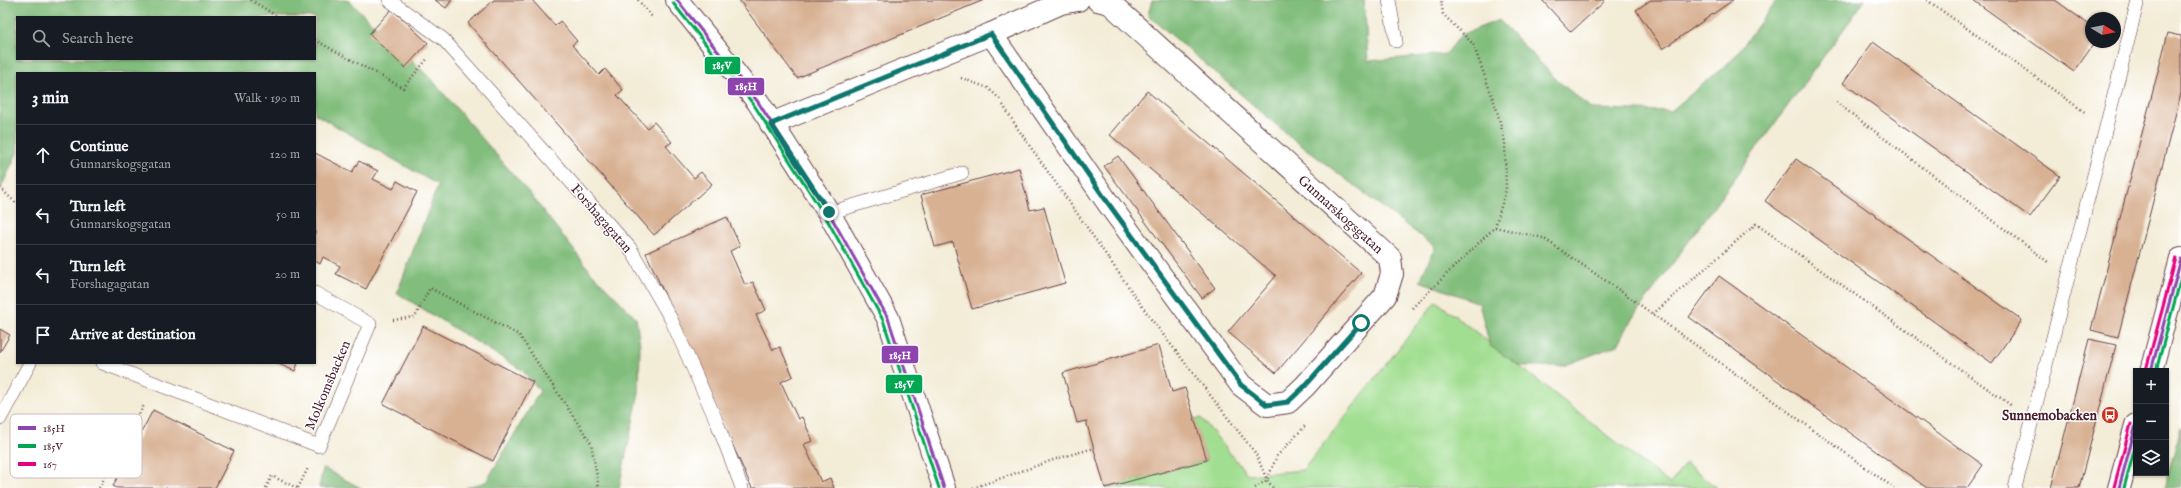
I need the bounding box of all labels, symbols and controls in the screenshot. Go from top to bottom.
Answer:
north arrow [2085,12,2121,48]
search box [16,16,316,60]
icon: search [30,27,52,49]
text: Search here [62,29,133,48]
line badge: 185V [704,56,741,75]
text: 185V [712,59,733,73]
line badge: 185H [727,77,765,96]
text: 185H [735,80,757,94]
text: 3 min [32,88,69,109]
text: Walk · 190 m [234,90,300,107]
text: Continue [70,137,128,156]
icon: ahead [32,144,54,166]
text: 120 m [270,146,300,163]
text: Gunnarskogsgatan [70,156,171,173]
street label: Gunnarskogsgatan [1294,172,1387,258]
street label: Forshagagatan [566,181,636,257]
text: Turn left [70,197,126,216]
route end [820,203,838,221]
icon: left [32,204,54,226]
text: 50 m [276,206,300,223]
text: Gunnarskogsgatan [70,216,171,233]
text: Turn left [70,257,126,276]
icon: left [32,264,54,286]
text: 20 m [275,266,300,283]
text: Forshagagatan [70,276,149,293]
route start [1352,314,1370,332]
icon: arrive [32,324,54,346]
text: Arrive at destination [70,325,196,344]
street label: Molkomsbacken [301,337,355,433]
line badge: 185H [881,345,919,364]
text: 185H [889,349,911,363]
map controls [2133,368,2169,476]
button: + [2133,368,2169,404]
line badge: 185V [885,374,923,394]
text: 185V [894,378,915,392]
button: − [2133,404,2169,440]
bus stop icon: Sunnemobacken [2100,405,2120,425]
place label: Sunnemobacken [2002,407,2098,425]
legend [10,414,142,478]
text: 185H [43,422,65,436]
text: 185V [43,440,63,454]
button: layers [2133,440,2169,476]
text: 167 [43,458,57,472]

